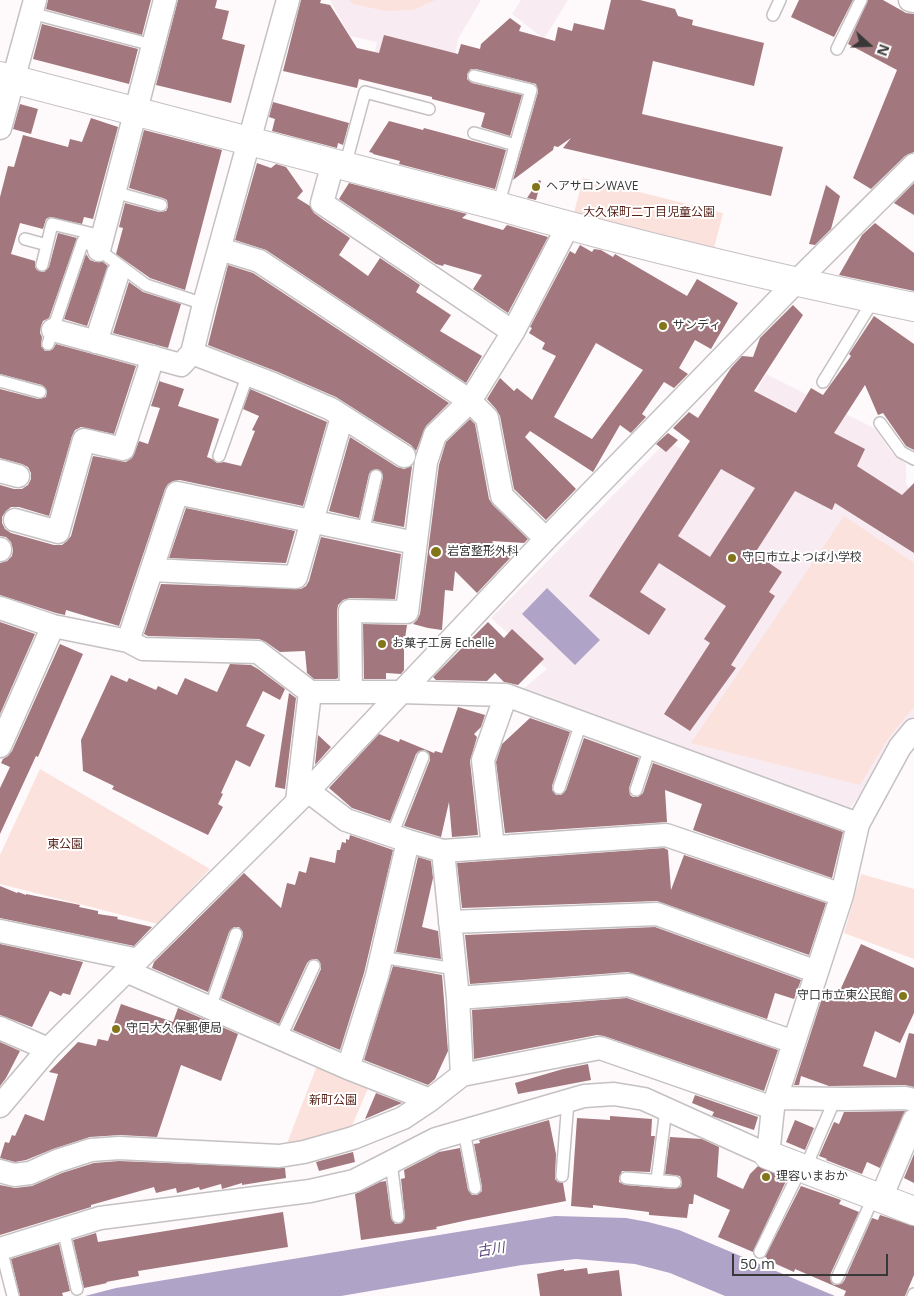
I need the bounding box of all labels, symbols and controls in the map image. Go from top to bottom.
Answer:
north arrow [844,20,894,70]
text: N [873,42,894,59]
place label: ヘアサロンWAVE [546,180,638,194]
marker: ヘアサロンWAVE [530,181,542,193]
park label: 大久保町二丁目児童公園 [583,206,715,220]
place label: サンディ [673,319,721,333]
marker: サンディ [657,320,669,332]
marker: 岩宮整形外科 [429,545,443,559]
place label: 岩宮整形外科 [447,545,519,559]
place label: 守口市立よつば小学校 [742,551,862,565]
marker: 守口市立よつば小学校 [726,552,738,564]
place label: お菓子工房 Echelle [392,637,494,651]
marker: お菓子工房 Echelle [376,638,388,650]
park label: 東公園 [47,838,83,852]
place label: 守口市立東公民館 [797,989,893,1003]
marker: 守口市立東公民館 [897,990,909,1002]
place label: 守口大久保郵便局 [126,1022,222,1036]
marker: 守口大久保郵便局 [110,1023,122,1035]
park label: 新町公園 [309,1094,357,1108]
place label: 理容いまおか [776,1170,848,1184]
marker: 理容いまおか [760,1171,772,1183]
water label: 古川 [476,1240,506,1260]
scale bar [734,1244,890,1276]
text: 50 m [740,1253,775,1273]

